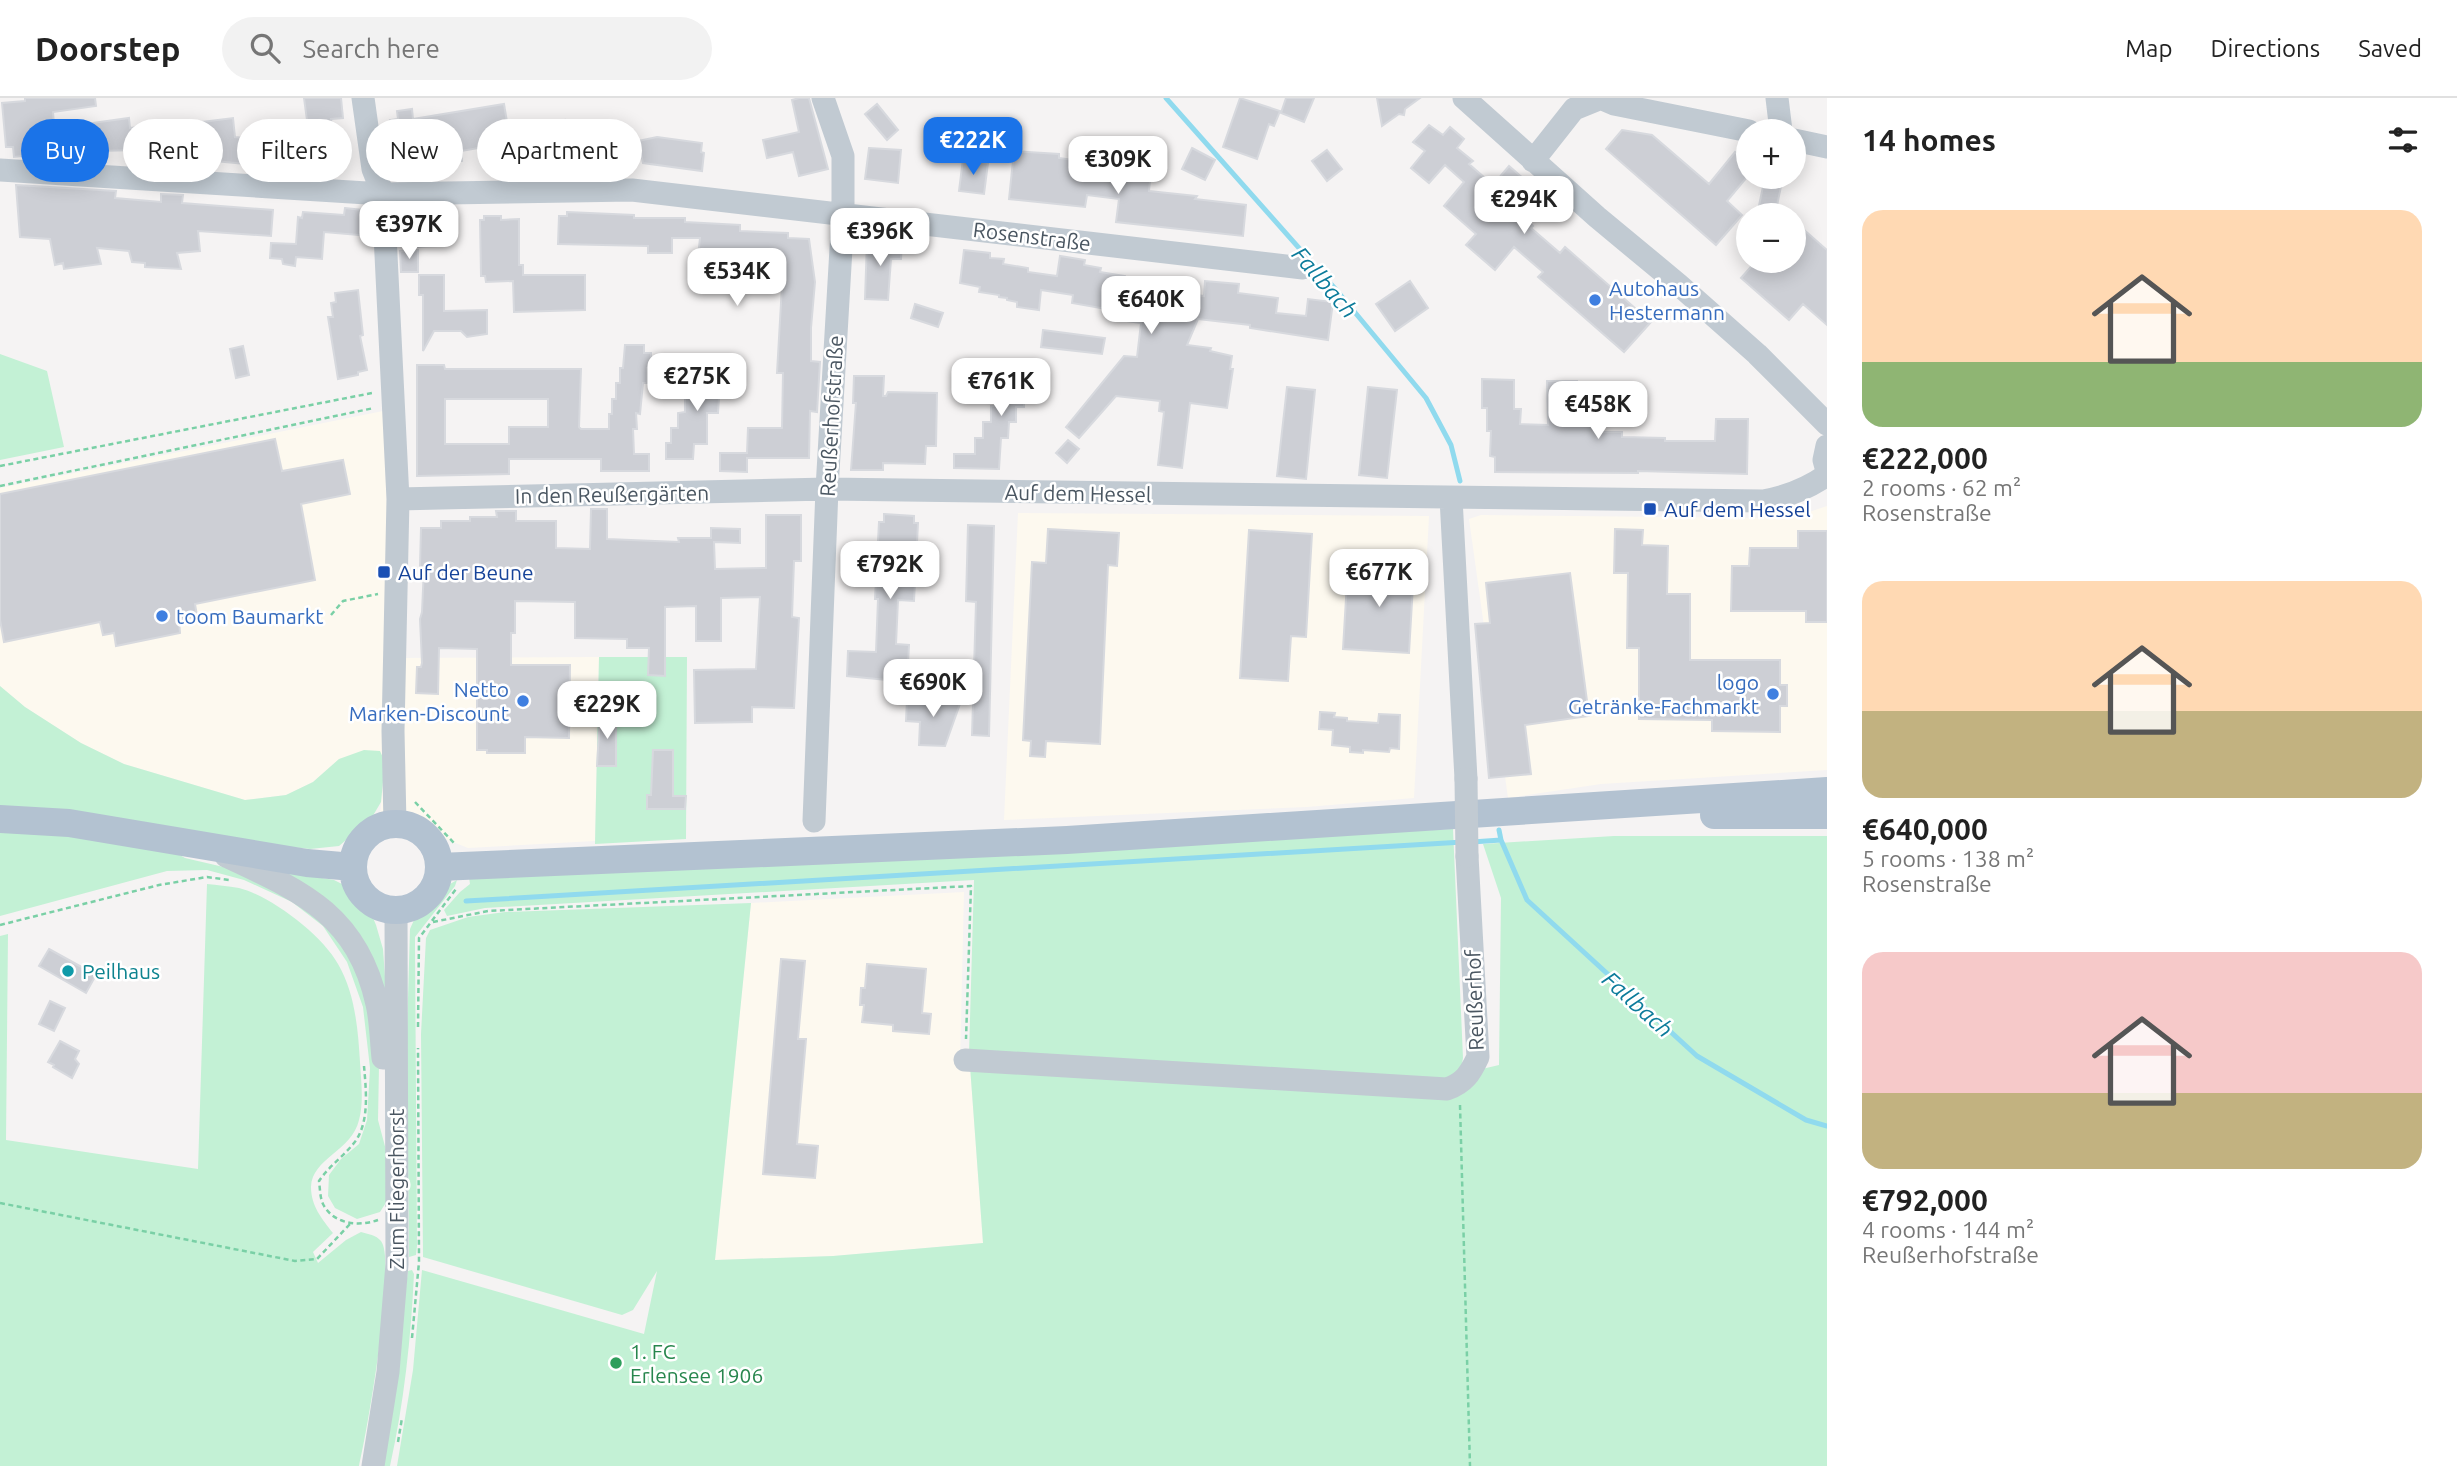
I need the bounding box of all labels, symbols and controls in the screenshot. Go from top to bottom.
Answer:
search box [222,17,712,80]
icon: search [246,29,284,67]
text: Doorstep [35,30,180,67]
text: Search here [302,34,440,63]
text: Map [2125,35,2172,62]
text: Directions [2210,35,2320,62]
text: Saved [2358,35,2422,62]
pin: €222K [924,118,1022,177]
chip: Buy [21,119,109,182]
chip: Rent [123,119,223,182]
chip: Filters [237,119,352,182]
chip: New [366,119,463,182]
chip: Apartment [477,119,642,182]
map controls [1736,119,1806,273]
button: + [1736,119,1806,189]
icon: filters [2384,121,2422,159]
text: 14 homes [1862,123,1996,157]
text: €222K [939,127,1007,152]
pin: €309K [1069,136,1167,196]
text: €309K [1084,146,1152,171]
pin: €294K [1475,176,1573,236]
text: €294K [1490,186,1558,211]
pin: €397K [360,202,458,261]
button: − [1736,203,1806,273]
pin: €396K [831,208,929,268]
text: €397K [375,211,443,236]
street label: Rosenstraße [972,217,1092,255]
text: €396K [846,218,914,243]
water label: Fallbach [1288,242,1362,322]
pin: €534K [688,248,786,308]
icon: home [2079,256,2205,382]
text: €534K [703,258,771,283]
pin: €640K [1102,276,1200,336]
place label: Autohaus Hestermann [1609,276,1725,324]
text: €640K [1117,286,1185,311]
marker: Autohaus Hestermann [1587,292,1603,308]
street label: Reußerhofstraße [815,335,847,497]
pin: €275K [648,354,746,413]
pin: €761K [952,358,1050,418]
text: €275K [663,363,731,388]
text: €761K [967,368,1035,393]
pin: €458K [1549,382,1647,441]
text: €458K [1564,391,1632,416]
text: €222,000 [1862,441,1988,475]
text: 2 rooms · 62 m² [1862,475,2021,500]
street label: In den Reußergärten [515,480,709,508]
street label: Auf dem Hessel [1004,480,1152,506]
place label: Auf dem Hessel [1664,497,1811,521]
text: Rosenstraße [1862,500,1992,525]
marker: Auf dem Hessel [1642,501,1658,517]
pin: €792K [841,542,939,601]
pin: €677K [1330,550,1428,609]
text: €792K [856,551,924,576]
text: €677K [1345,559,1413,584]
place label: Auf der Beune [398,560,534,584]
marker: Auf der Beune [376,564,392,580]
place label: toom Baumarkt [176,604,324,628]
marker: toom Baumarkt [154,608,170,624]
icon: home [2079,627,2205,753]
pin: €690K [884,660,982,719]
text: €690K [899,669,967,694]
place label: logo Getränke-Fachmarkt [1568,670,1759,718]
place label: Netto Marken-Discount [349,677,509,725]
pin: €229K [558,682,656,741]
marker: logo Getränke-Fachmarkt [1765,686,1781,702]
text: €229K [573,691,641,716]
marker: Netto Marken-Discount [515,693,531,709]
text: €640,000 [1862,812,1988,846]
text: 5 rooms · 138 m² [1862,846,2034,871]
text: Rosenstraße [1862,871,1992,896]
street label: Reußerhof [1460,948,1488,1051]
place label: Peilhaus [82,959,160,983]
marker: Peilhaus [60,963,76,979]
water label: Fallbach [1598,966,1678,1042]
icon: home [2079,998,2205,1124]
street label: Zum Fliegerhorst [384,1108,408,1270]
text: €792,000 [1862,1183,1988,1217]
text: 4 rooms · 144 m² [1862,1217,2034,1242]
text: Reußerhofstraße [1862,1242,2039,1267]
place label: 1. FC Erlensee 1906 [630,1339,763,1387]
marker: 1. FC Erlensee 1906 [608,1355,624,1371]

